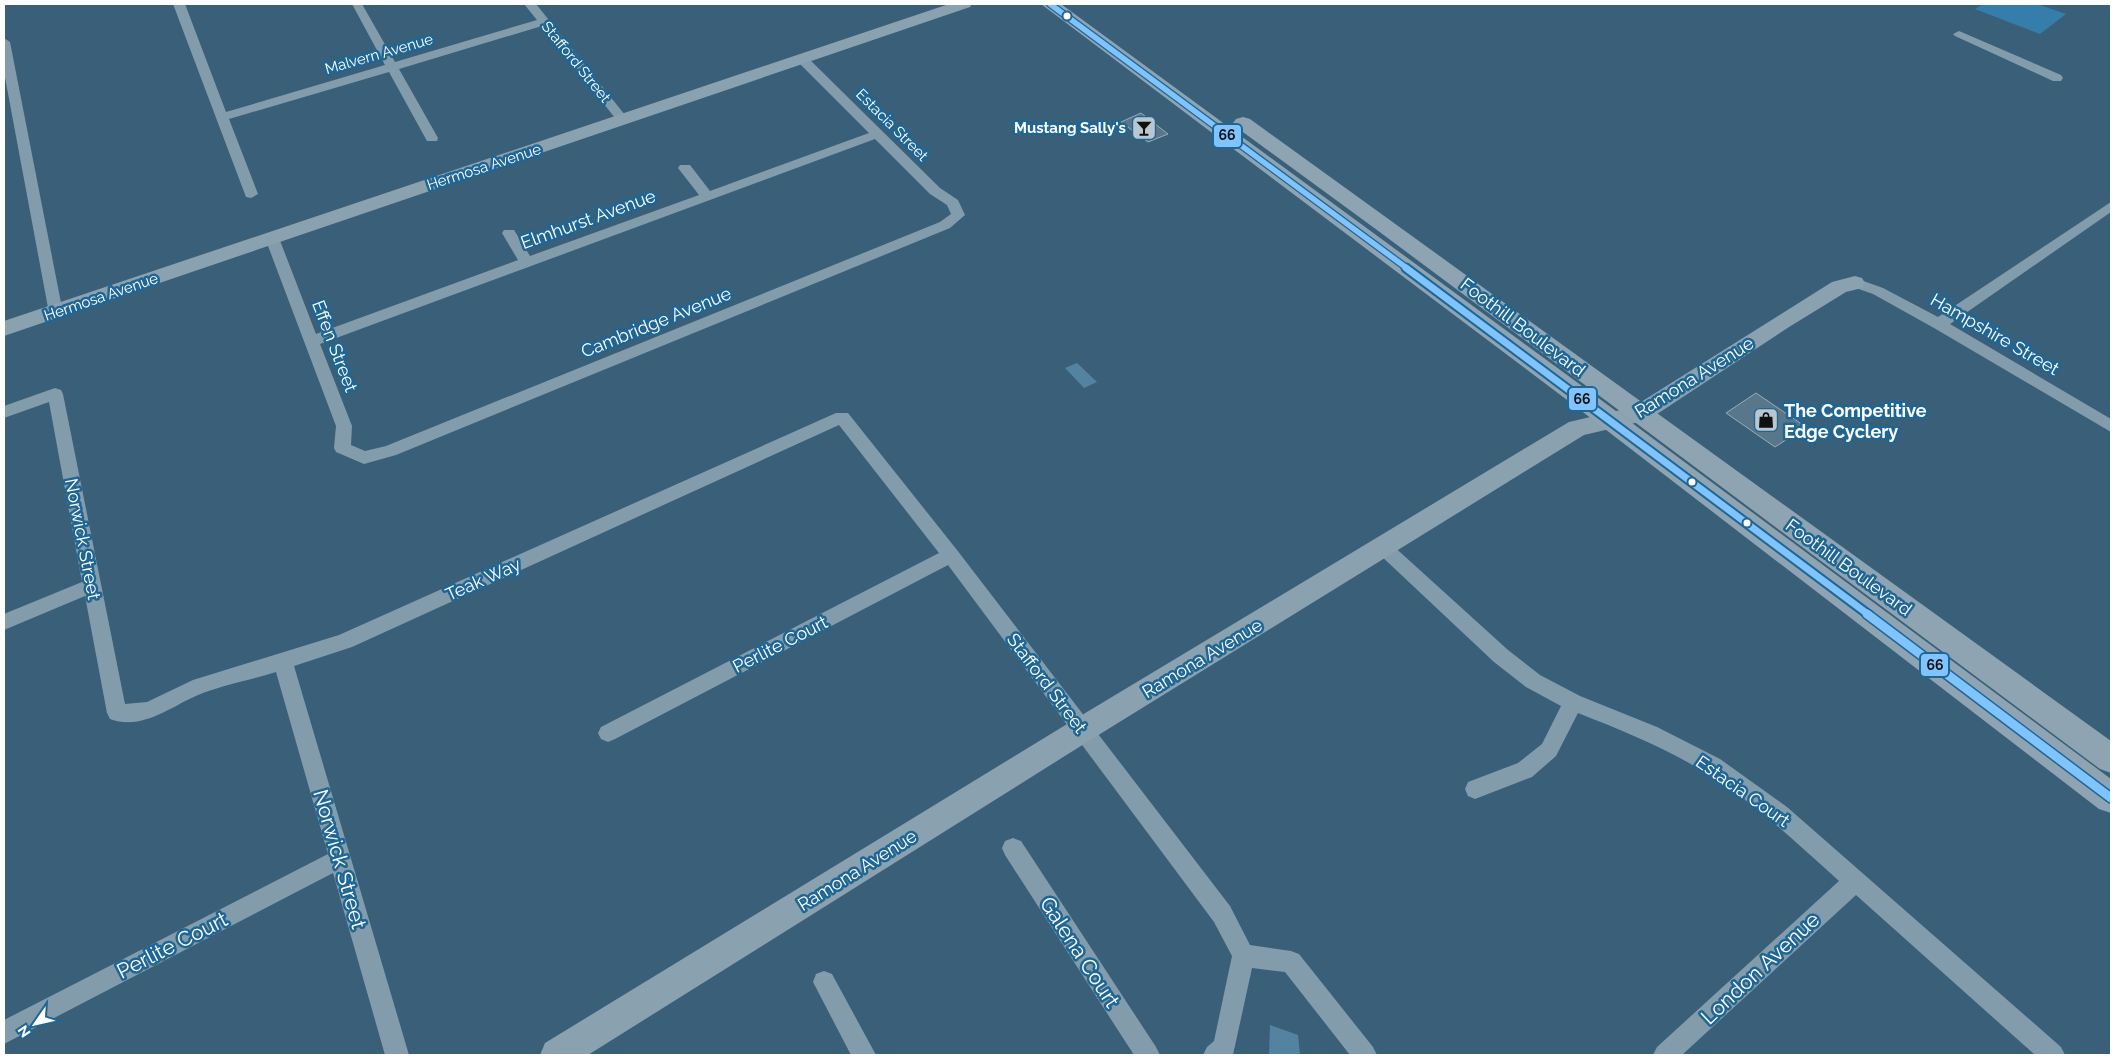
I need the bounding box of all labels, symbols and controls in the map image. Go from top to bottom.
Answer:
unlabelled marker [1062,11,1072,21]
street label: Stafford Street [538,18,614,106]
street label: Malvern Avenue [323,30,435,78]
street label: Estacia Street [852,85,932,165]
bar icon: Mustang Sally's [1131,115,1157,141]
place label: Mustang Sally's [1014,119,1126,137]
line badge: 66 [1213,124,1242,148]
text: 66 [1219,127,1236,143]
street label: Hermosa Avenue [425,140,544,194]
street label: Elmhurst Avenue [518,185,659,253]
street label: Hermosa Avenue [42,269,160,325]
street label: Foothill Boulevard [1457,273,1589,381]
street label: Cambridge Avenue [578,282,735,362]
street label: Hampshire Street [1927,289,2063,379]
street label: Effen Street [308,297,362,395]
street label: Ramona Avenue [1631,332,1758,422]
line badge: 66 [1568,387,1597,411]
text: 66 [1574,391,1591,407]
place label: The Competitive Edge Cyclery [1784,400,1927,442]
shop icon: The Competitive Edge Cyclery [1753,407,1779,433]
street label: Norwick Street [61,477,105,601]
unlabelled marker [1687,477,1697,487]
street label: Foothill Boulevard [1782,514,1916,620]
unlabelled marker [1742,518,1752,528]
street label: Teak Way [442,553,524,605]
street label: Perlite Court [729,611,831,677]
street label: Ramona Avenue [1138,614,1266,702]
street label: Stafford Street [1003,629,1091,737]
line badge: 66 [1920,653,1949,677]
text: 66 [1927,657,1944,673]
street label: Estacia Court [1692,751,1794,831]
street label: Norwick Street [308,786,372,932]
street label: Ramona Avenue [794,825,921,915]
street label: Galena Court [1035,892,1125,1012]
street label: Perlite Court [112,906,232,984]
street label: London Avenue [1696,907,1824,1029]
north arrow [10,999,60,1049]
text: N [15,1022,34,1040]

